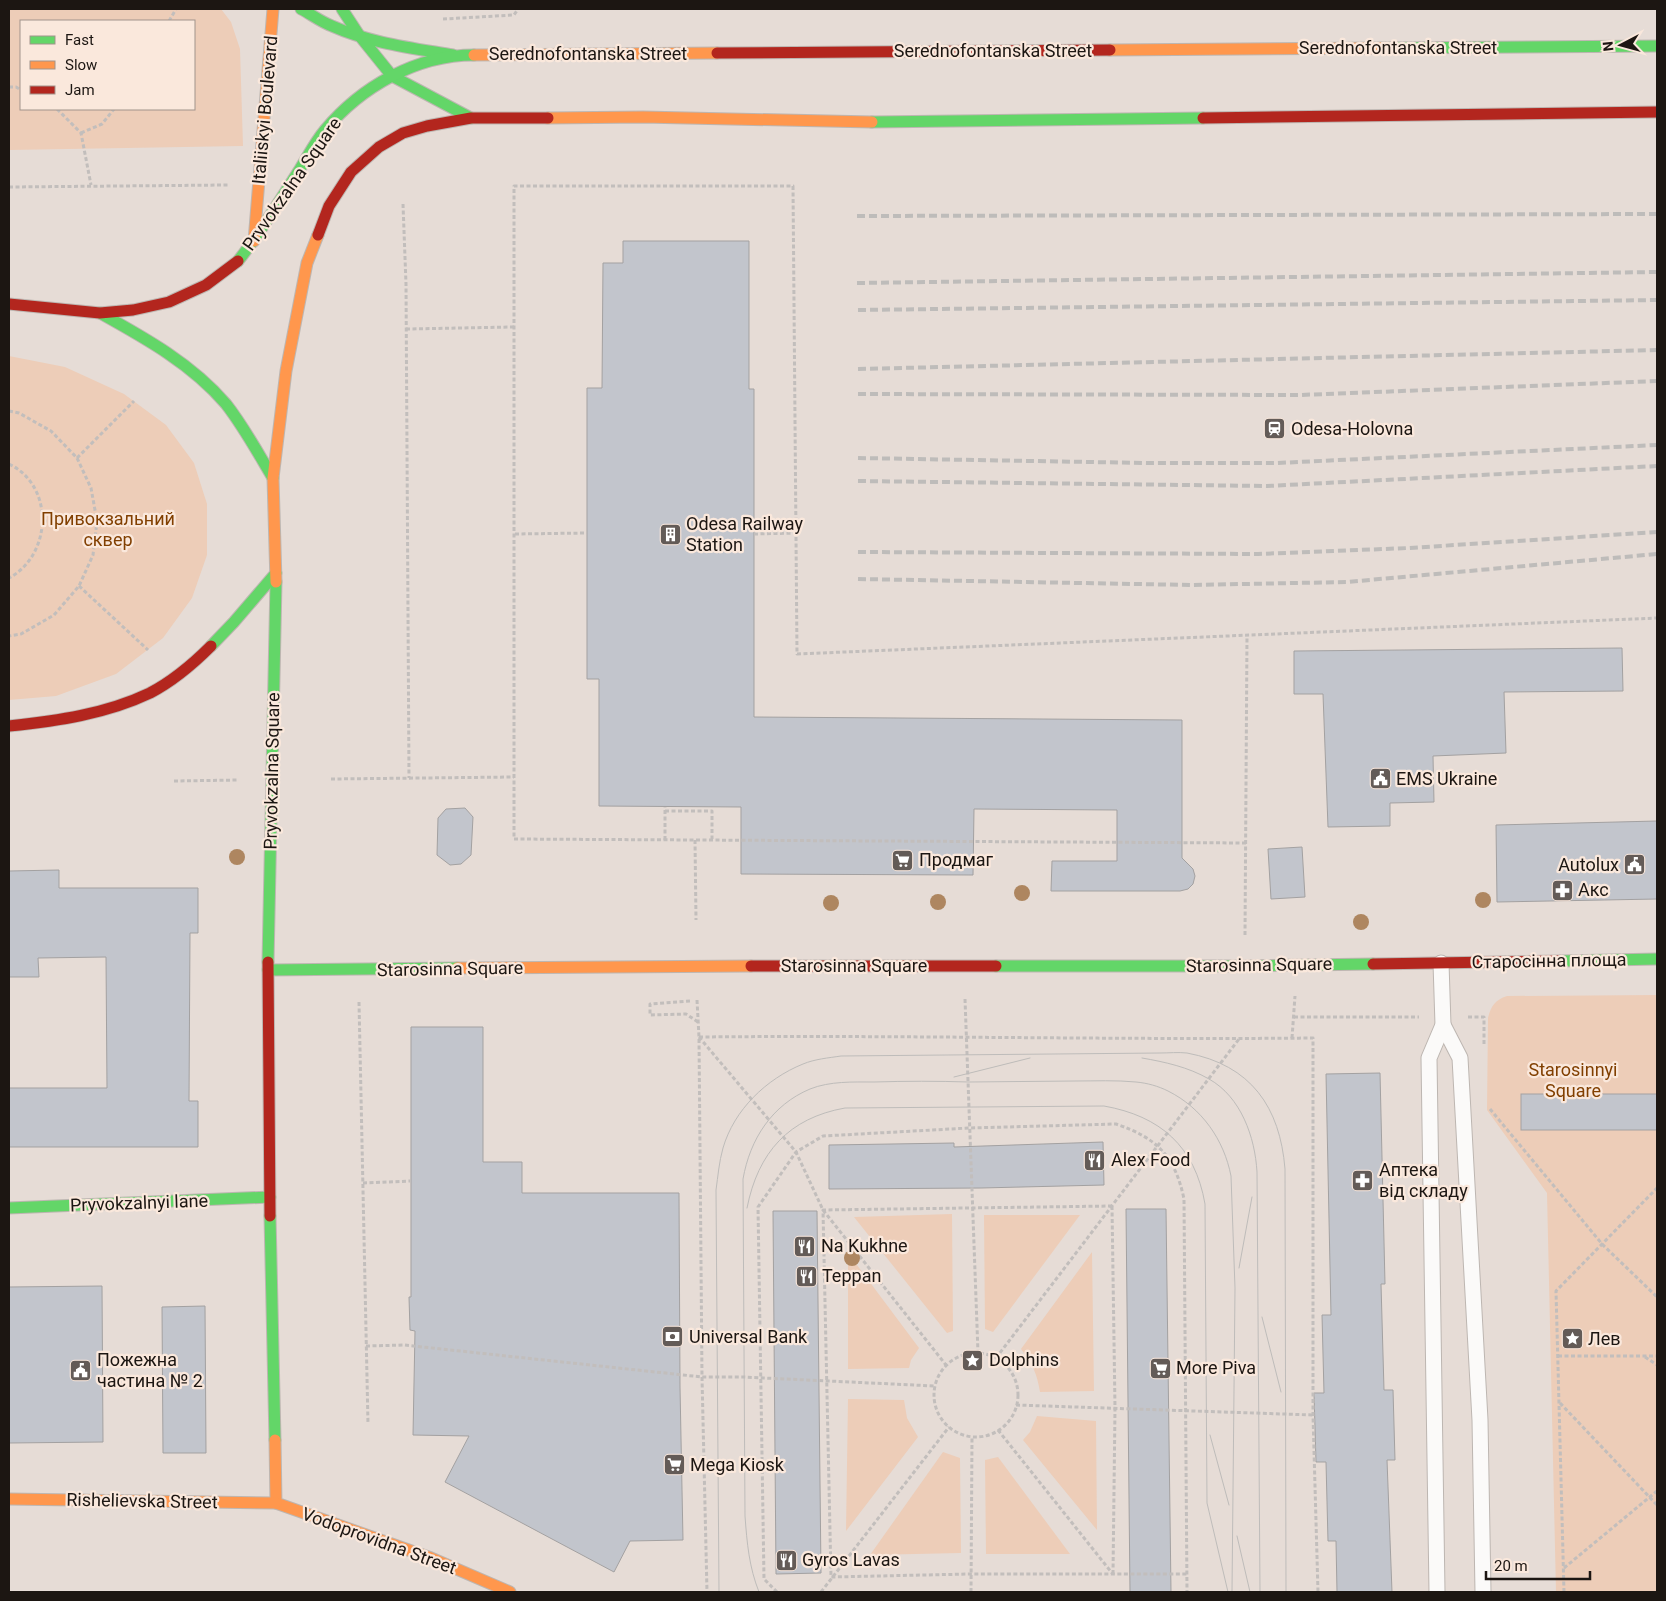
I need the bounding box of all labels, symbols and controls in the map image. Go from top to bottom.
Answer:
legend [20,20,195,110]
north arrow [1596,20,1646,70]
text: Fast [65,31,94,49]
street label: Italiiskyi Boulevard [248,35,281,185]
street label: Serednofontanska Street [1299,37,1497,58]
street label: Serednofontanska Street [894,40,1092,61]
text: N [1600,41,1617,52]
street label: Serednofontanska Street [489,43,687,64]
text: Slow [65,56,97,74]
text: Jam [65,81,95,99]
street label: Pryvokzalna Square [238,113,345,254]
station icon: Odesa-Holovna [1263,417,1287,441]
place label: Odesa-Holovna [1291,418,1413,439]
park label: Привокзальний сквер [41,508,175,550]
place label: Odesa Railway Station [686,513,803,555]
building icon: Odesa Railway Station [658,522,682,546]
street label: Pryvokzalna Square [260,692,283,850]
public building icon: EMS Ukraine [1368,767,1392,791]
place label: EMS Ukraine [1396,768,1497,789]
supermarket icon: Продмаг [891,848,915,872]
place label: Продмаг [919,849,994,870]
public building icon: Autolux [1623,853,1647,877]
place label: Autolux [1558,854,1619,875]
pharmacy icon: Акс [1550,878,1574,902]
place label: Акс [1578,879,1609,900]
street label: Старосінна площа [1471,949,1627,972]
street label: Starosinna Square [1186,953,1332,976]
street label: Starosinna Square [781,955,927,976]
street label: Starosinna Square [377,957,523,980]
park label: Starosinnyi Square [1529,1059,1618,1101]
restaurant icon: Alex Food [1083,1148,1107,1172]
place label: Alex Food [1111,1149,1191,1170]
place label: Аптека від складу [1379,1159,1468,1201]
pharmacy icon: Аптека від складу [1351,1168,1375,1192]
street label: Pryvokzalnyi lane [70,1190,208,1215]
restaurant icon: Na Kukhne [793,1234,817,1258]
place label: Na Kukhne [821,1235,908,1256]
restaurant icon: Teppan [794,1264,818,1288]
place label: Teppan [822,1265,881,1286]
bank icon: Universal Bank [661,1325,685,1349]
place label: Universal Bank [689,1326,808,1347]
place icon: Лев [1560,1327,1584,1351]
place label: Лев [1588,1328,1621,1349]
place icon: Dolphins [961,1348,985,1372]
place label: Пожежна частина № 2 [97,1349,203,1391]
place label: Dolphins [989,1349,1059,1370]
supermarket icon: More Piva [1148,1356,1172,1380]
place label: More Piva [1176,1357,1256,1378]
public building icon: Пожежна частина № 2 [69,1358,93,1382]
supermarket icon: Mega Kiosk [662,1453,686,1477]
place label: Mega Kiosk [690,1454,785,1475]
street label: Rishelievska Street [66,1489,218,1512]
street label: Vodoprovidna Street [299,1503,459,1578]
restaurant icon: Gyros Lavas [774,1548,798,1572]
scale bar [1486,1548,1590,1580]
place label: Gyros Lavas [802,1549,900,1570]
text: 20 m [1494,1557,1528,1575]

